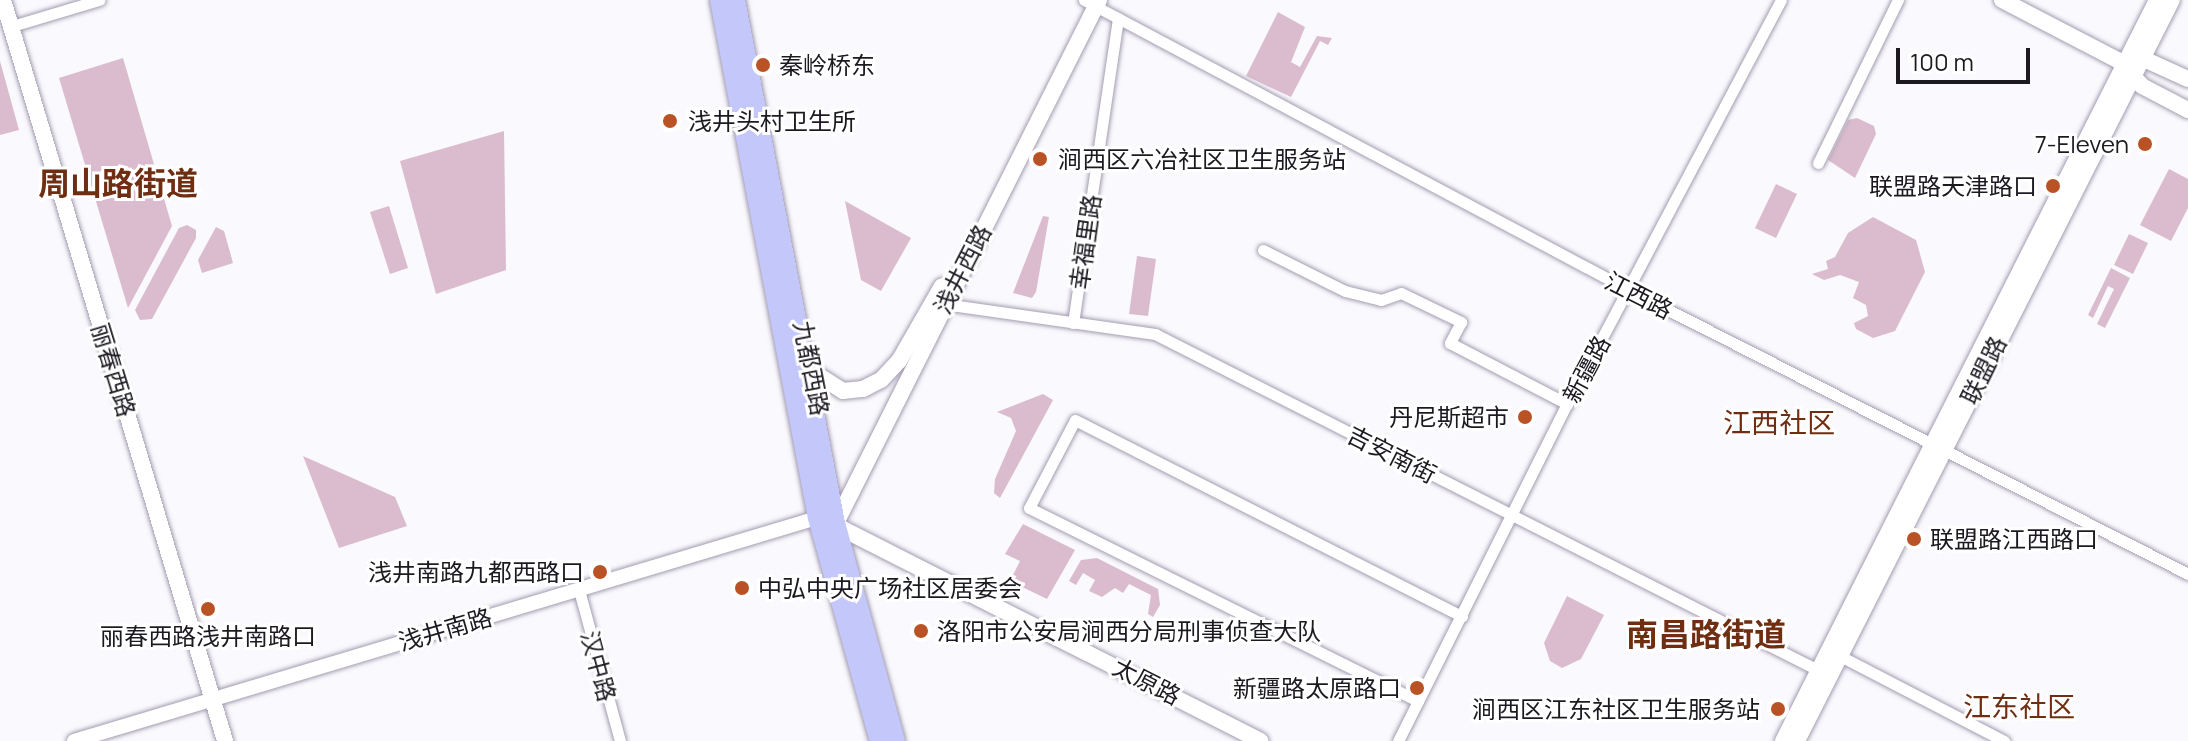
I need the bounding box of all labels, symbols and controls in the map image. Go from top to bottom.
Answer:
scale bar [1900,32,2034,82]
text: 100 m [1910,45,1974,78]
place label: 秦岭桥东 [779,51,875,79]
marker: 秦岭桥东 [754,56,772,74]
place label: 浅井头村卫生所 [688,107,856,135]
marker: 浅井头村卫生所 [659,110,681,132]
place label: 7-Eleven [2035,130,2129,158]
marker: 7-Eleven [2136,135,2154,153]
place label: 涧西区六冶社区卫生服务站 [1058,145,1346,173]
marker: 涧西区六冶社区卫生服务站 [1029,148,1051,170]
district label: 周山路街道 [38,164,198,202]
place label: 联盟路天津路口 [1869,172,2037,200]
marker: 联盟路天津路口 [2044,177,2062,195]
street label: 幸福里路 [1064,192,1106,292]
street label: 浅井西路 [927,220,997,318]
street label: 江西路 [1600,266,1678,324]
street label: 九都西路 [789,318,835,418]
street label: 丽春西路 [86,320,142,420]
street label: 新疆路 [1556,330,1616,408]
street label: 联盟路 [1954,331,2012,409]
place label: 丹尼斯超市 [1389,403,1509,431]
district label: 江西社区 [1723,405,1835,439]
marker: 丹尼斯超市 [1516,408,1534,426]
street label: 吉安南街 [1343,419,1441,489]
place label: 联盟路江西路口 [1930,525,2098,553]
marker: 联盟路江西路口 [1905,530,1923,548]
place label: 浅井南路九都西路口 [368,558,584,586]
marker: 浅井南路九都西路口 [591,563,609,581]
place label: 中弘中央广场社区居委会 [758,574,1022,602]
marker: 中弘中央广场社区居委会 [733,579,751,597]
marker: 丽春西路浅井南路口 [199,600,217,618]
street label: 浅井南路 [395,602,495,656]
district label: 南昌路街道 [1626,615,1786,653]
place label: 洛阳市公安局涧西分局刑事侦查大队 [937,617,1321,645]
place label: 丽春西路浅井南路口 [100,622,316,650]
marker: 洛阳市公安局涧西分局刑事侦查大队 [912,622,930,640]
street label: 汉中路 [576,627,622,705]
street label: 太原路 [1108,652,1186,710]
place label: 新疆路太原路口 [1233,674,1401,702]
marker: 新疆路太原路口 [1408,679,1426,697]
district label: 江东社区 [1963,689,2075,723]
place label: 涧西区江东社区卫生服务站 [1472,695,1760,723]
marker: 涧西区江东社区卫生服务站 [1767,698,1789,720]

